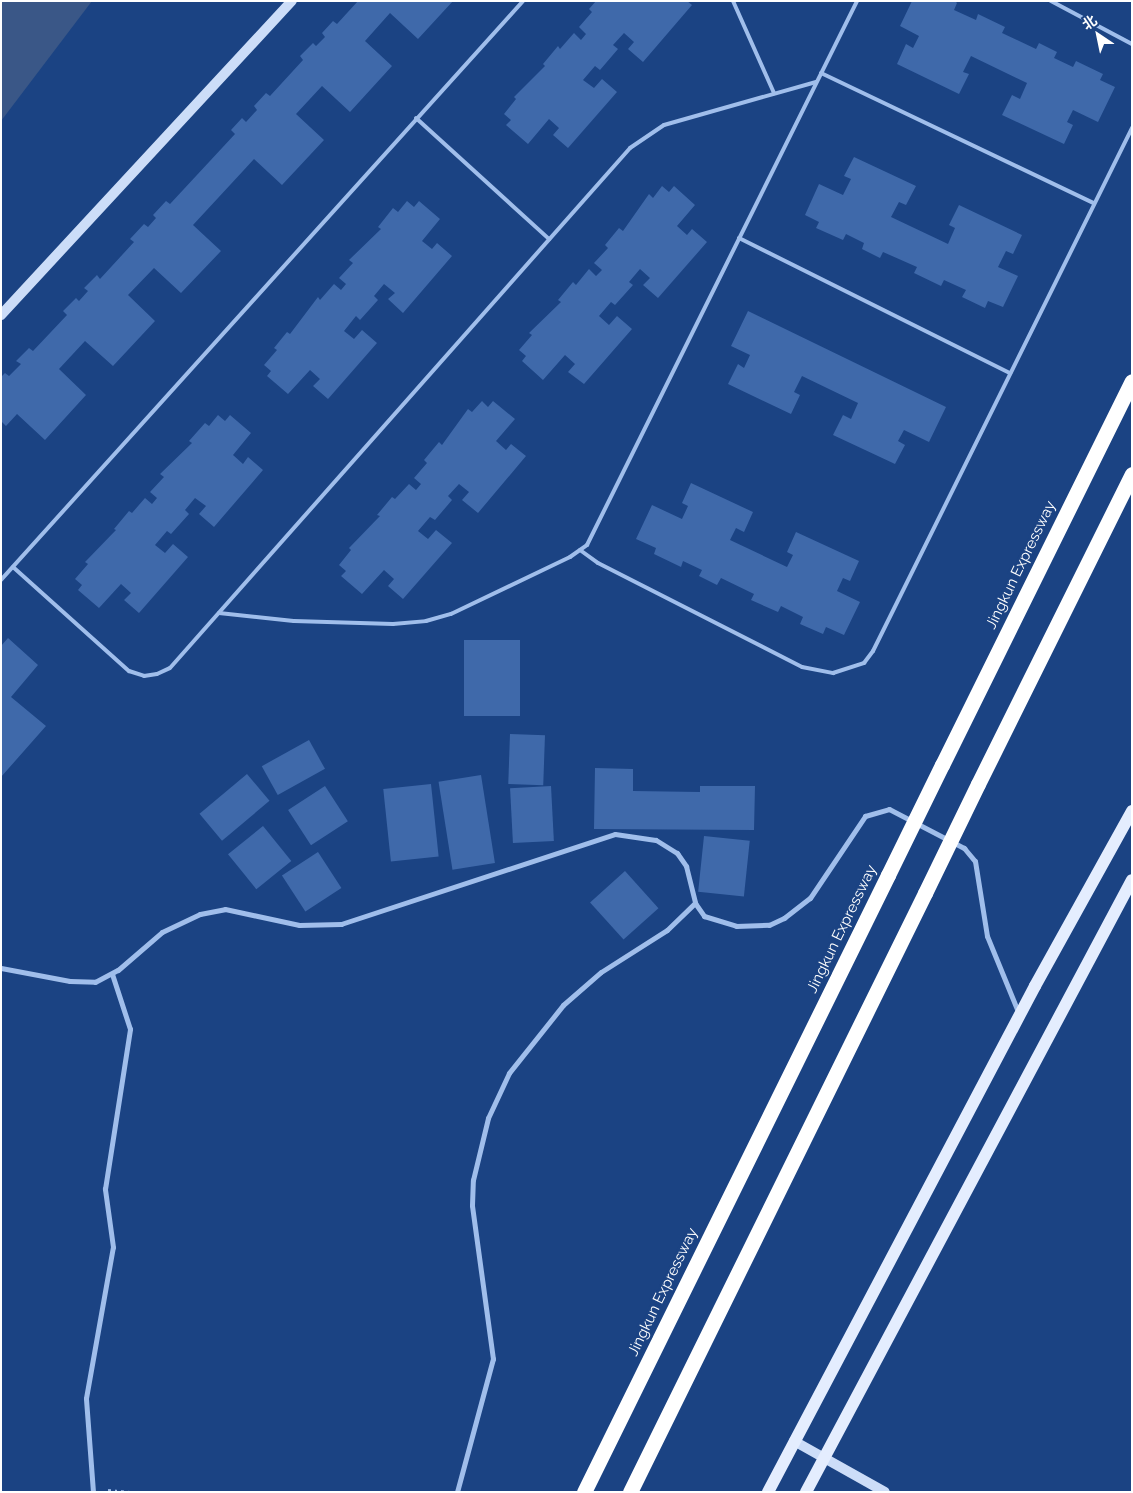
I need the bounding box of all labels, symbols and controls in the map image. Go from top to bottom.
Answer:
north arrow [1073,10,1123,60]
text: 北 [1079,12,1100,33]
street label: Jingkun Expressway [982,498,1060,632]
street label: Jingkun Expressway [803,862,881,996]
street label: Jingkun Expressway [624,1225,702,1359]

